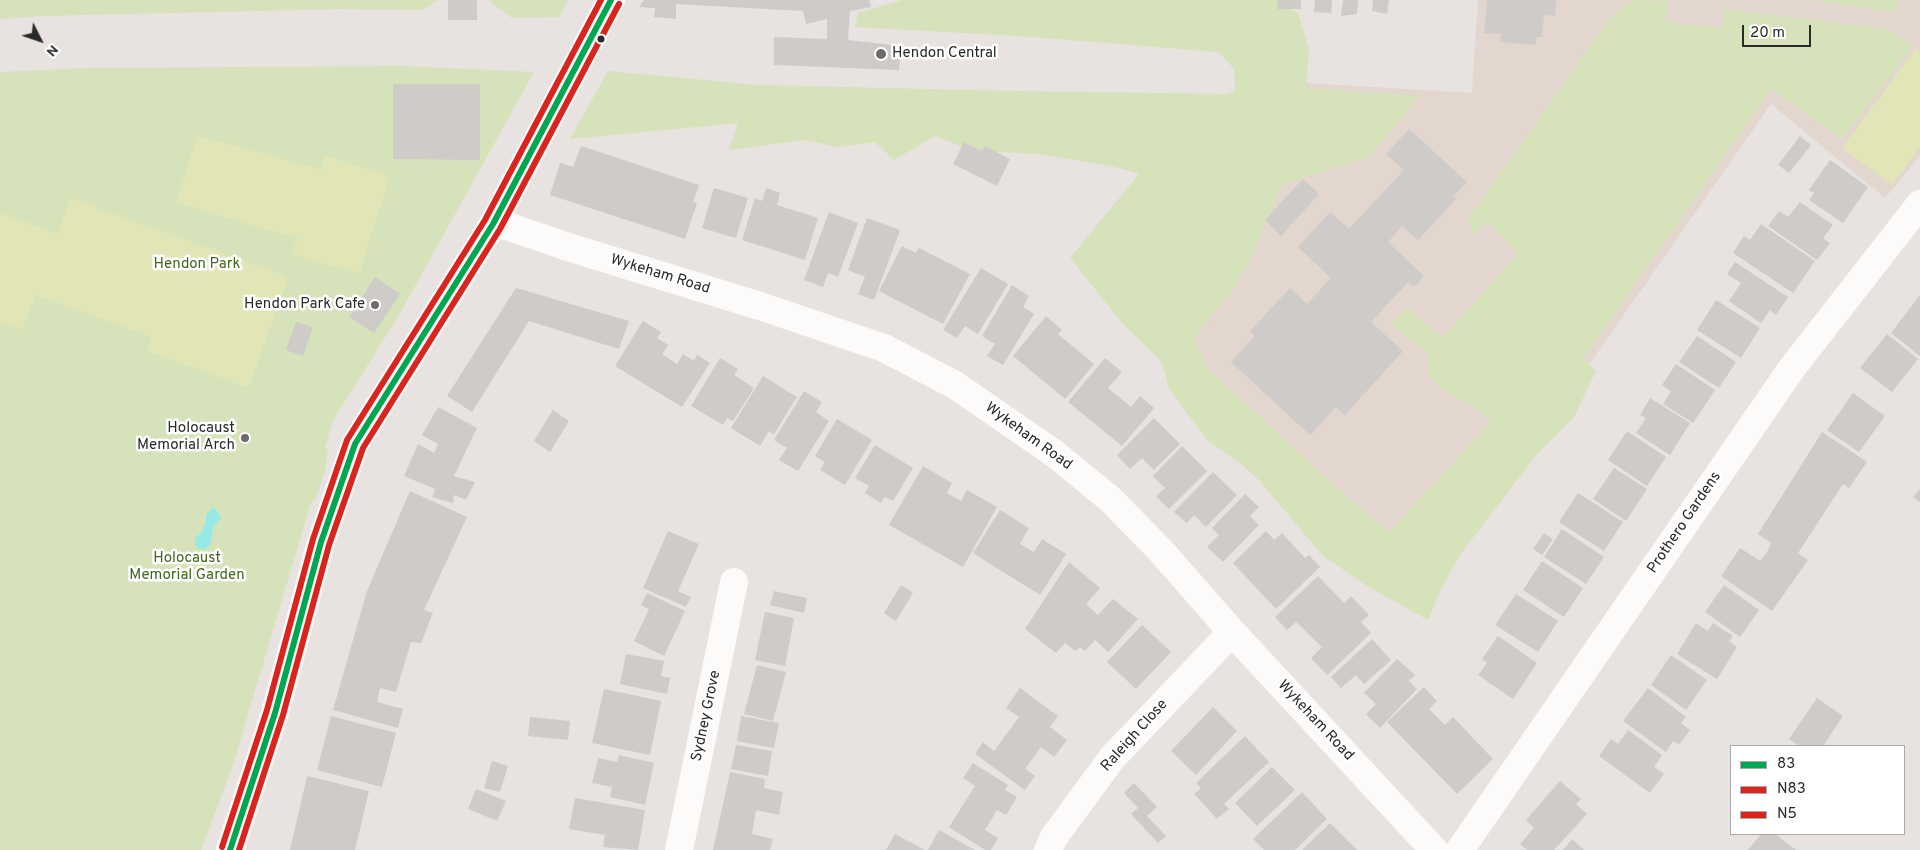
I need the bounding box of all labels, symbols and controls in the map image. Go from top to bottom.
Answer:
north arrow [15,15,65,65]
scale bar [1745,15,1814,47]
text: 20 m [1750,24,1785,43]
unlabelled marker [596,34,606,44]
text: N [42,41,61,60]
place label: Hendon Central [892,45,997,63]
marker: Hendon Central [874,47,888,61]
street label: Wykeham Road [608,251,712,299]
park label: Hendon Park [153,256,241,274]
place label: Hendon Park Cafe [244,296,365,314]
marker: Hendon Park Cafe [369,299,381,311]
street label: Wykeham Road [981,399,1075,475]
place label: Holocaust Memorial Arch [137,420,235,455]
marker: Holocaust Memorial Arch [239,432,251,444]
street label: Prothero Gardens [1644,469,1726,577]
park label: Holocaust Memorial Garden [129,550,245,585]
street label: Sydney Grove [689,669,725,763]
street label: Wykeham Road [1273,677,1357,765]
street label: Raleigh Close [1098,696,1172,776]
legend [1730,745,1905,835]
text: 83 [1777,755,1795,774]
text: N83 [1777,780,1806,799]
text: N5 [1777,805,1797,824]

